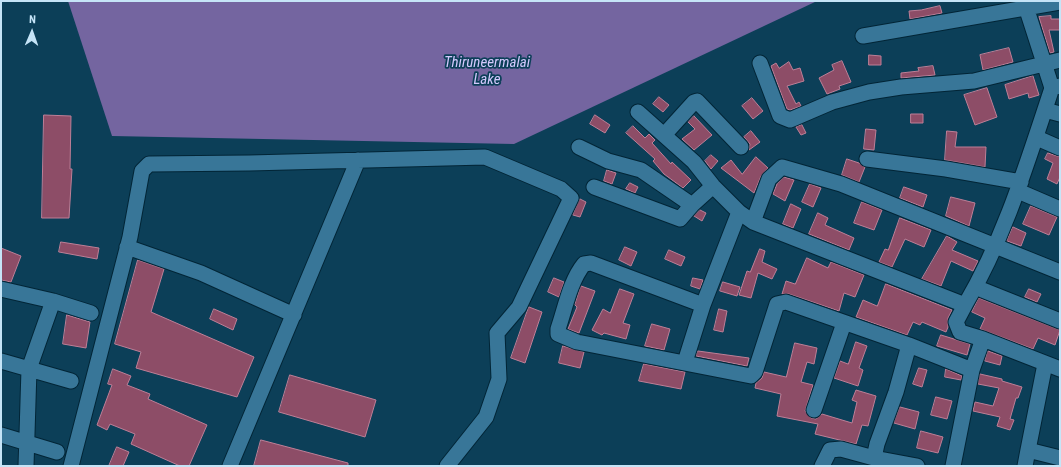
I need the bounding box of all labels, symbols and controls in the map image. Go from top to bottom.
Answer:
north arrow [12,12,52,52]
text: N [29,13,36,26]
water label: Thiruneermalai Lake [444,54,530,89]

